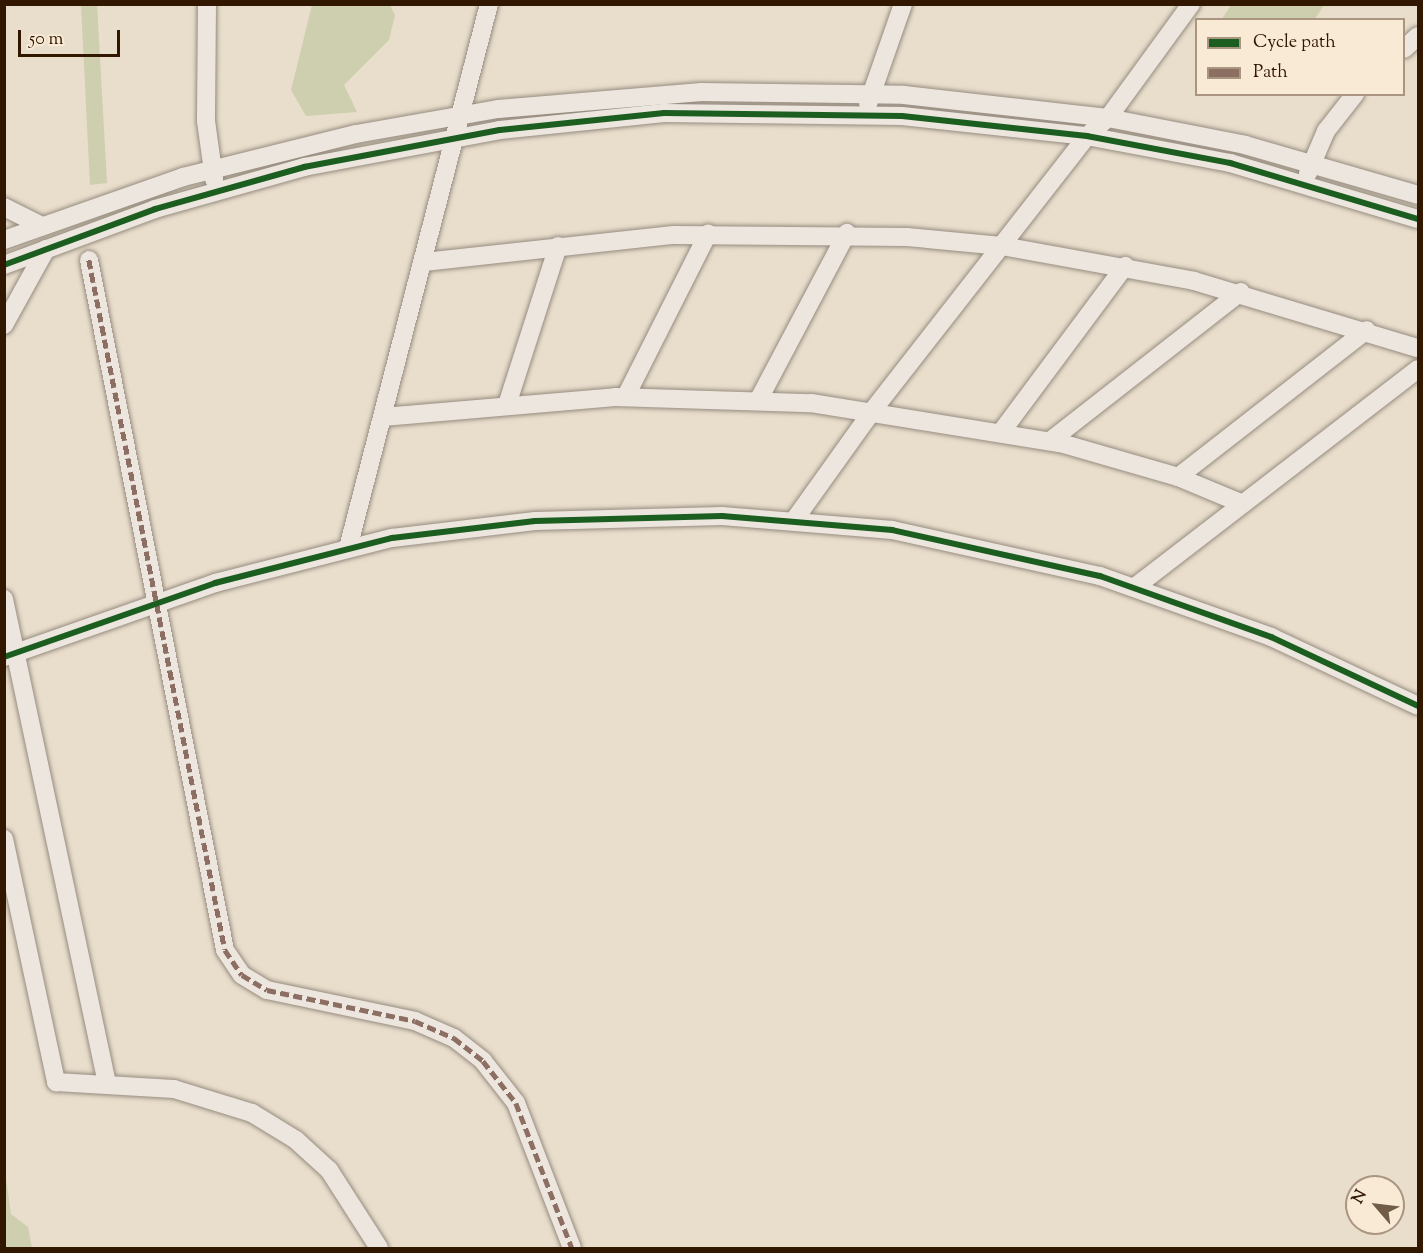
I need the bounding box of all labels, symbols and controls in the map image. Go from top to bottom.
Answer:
scale bar [21,18,123,56]
legend [1195,18,1405,96]
text: 50 m [29,27,63,53]
text: Cycle path [1253,30,1336,56]
text: Path [1253,60,1288,86]
north arrow [1345,1175,1405,1235]
text: N [1347,1186,1374,1208]

